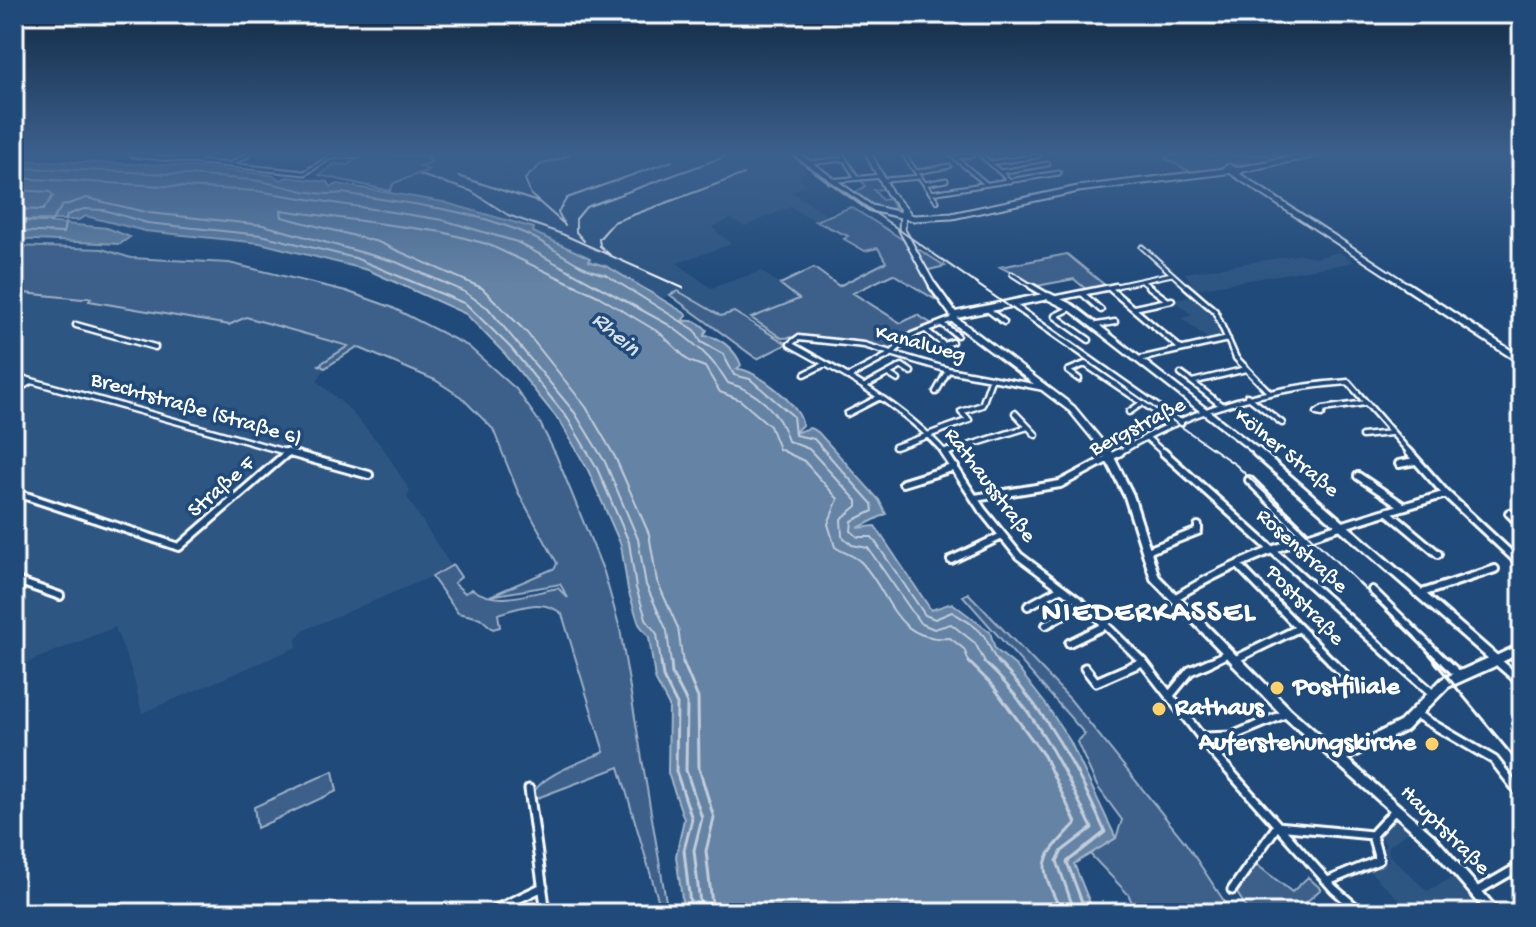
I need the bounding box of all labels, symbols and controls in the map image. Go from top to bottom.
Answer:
water label: Rhein [585,306,646,364]
street label: Kanalweg [872,320,968,370]
street label: Brechtstraße (Straße 6) [86,367,305,453]
street label: Bergstraße [1085,392,1191,464]
street label: Kölner Straße [1228,404,1344,505]
street label: Rathausstraße [937,423,1041,549]
street label: Straße F [183,451,262,524]
street label: Rosenstraße [1250,504,1353,600]
street label: Poststraße [1258,559,1349,652]
district label: NIEDERKASSEL [1041,597,1257,632]
place label: Postfiliale [1291,673,1401,704]
marker: Postfiliale [1268,679,1286,697]
place label: Rathaus [1174,694,1265,725]
marker: Rathaus [1150,700,1168,718]
place label: Auferstehungskirche [1198,729,1418,760]
marker: Auferstehungskirche [1423,735,1441,753]
street label: Hauptstraße [1394,781,1495,882]

